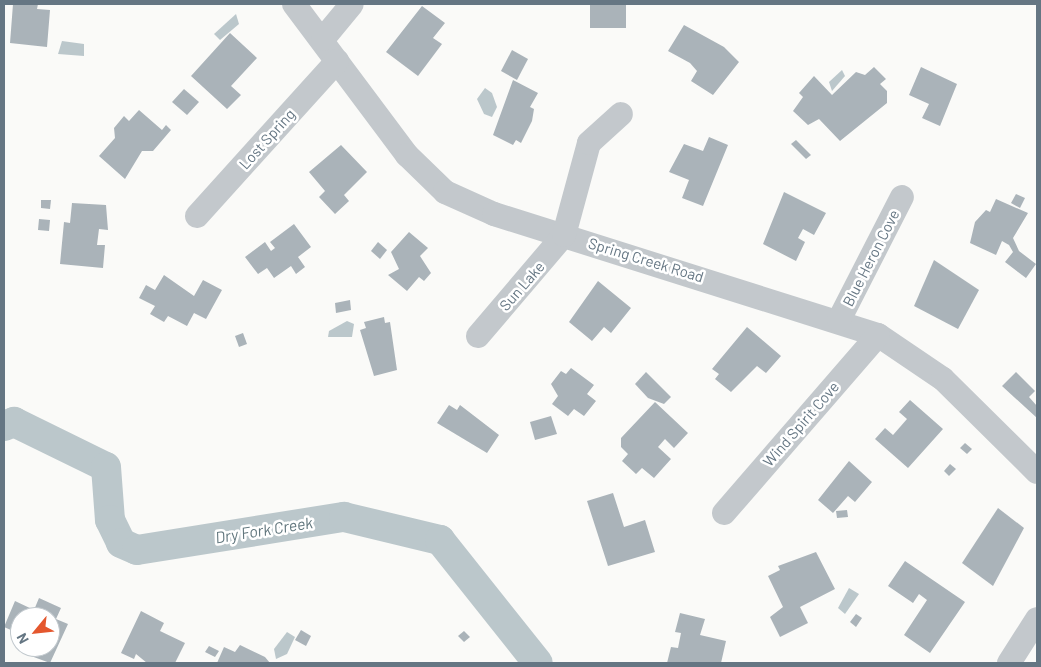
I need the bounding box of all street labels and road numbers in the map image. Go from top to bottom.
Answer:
street label: Lost Spring [235,105,299,173]
street label: Blue Heron Cove [839,207,903,309]
street label: Spring Creek Road [586,234,706,286]
street label: Sun Lake [496,258,548,314]
street label: Wind Spirit Cove [759,378,843,470]

